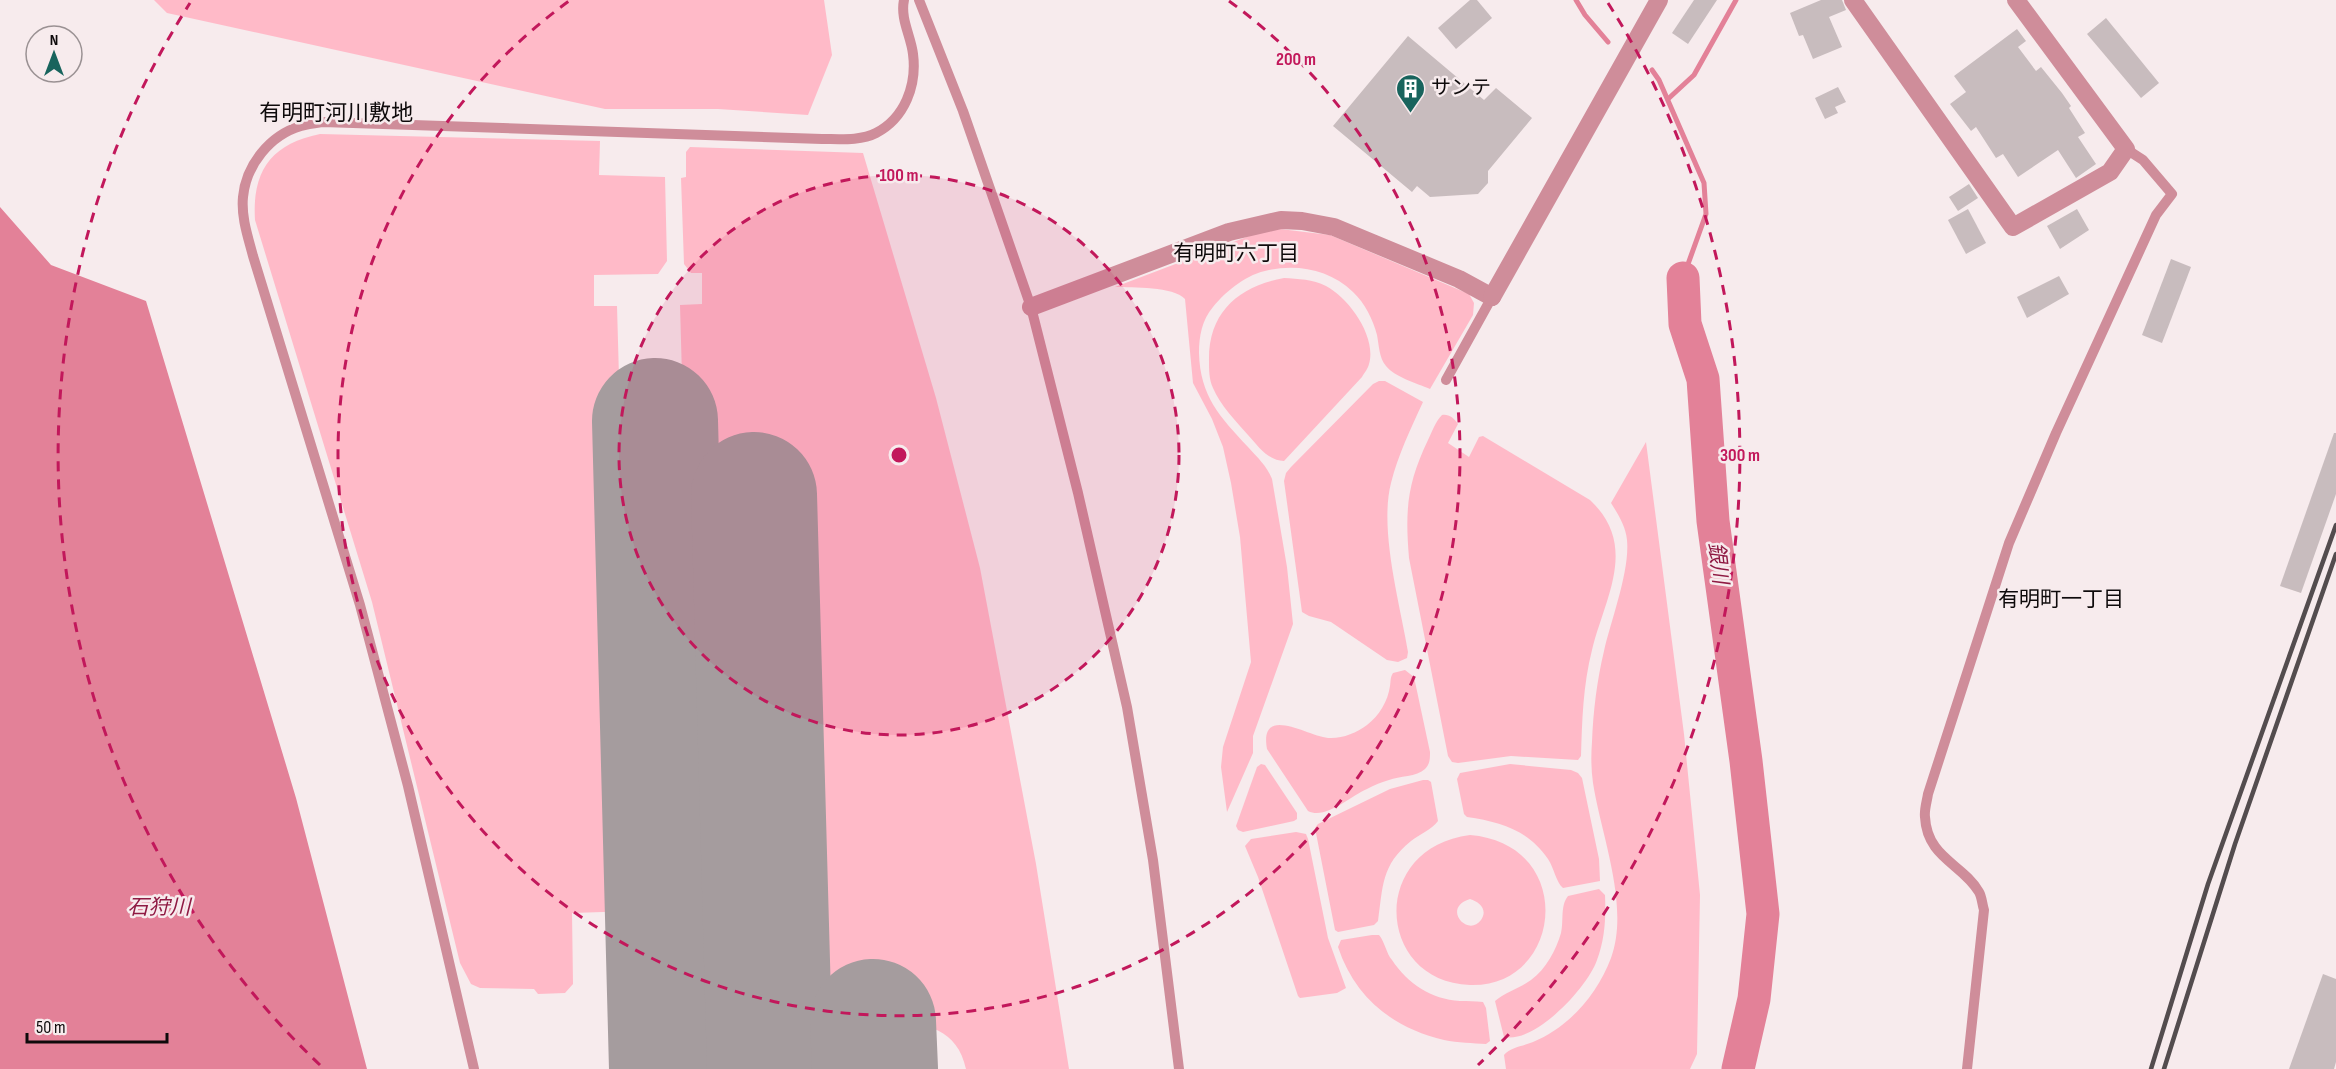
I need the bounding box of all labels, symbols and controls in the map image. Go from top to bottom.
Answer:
north arrow [24,24,84,84]
text: N [50,31,58,50]
text: 200 m [1276,49,1316,70]
building icon: サンテ [1394,72,1426,114]
place label: サンテ [1431,76,1491,100]
district label: 有明町河川敷地 [259,100,413,127]
text: 100 m [880,165,919,186]
district label: 有明町六丁目 [1173,241,1299,266]
centre of rings [889,445,909,465]
text: 300 m [1720,445,1760,466]
water label: 銀川 [1703,541,1733,587]
district label: 有明町一丁目 [1998,587,2124,612]
water label: 石狩川 [128,895,192,920]
scale bar [27,1006,166,1044]
text: 50 m [36,1017,66,1038]

